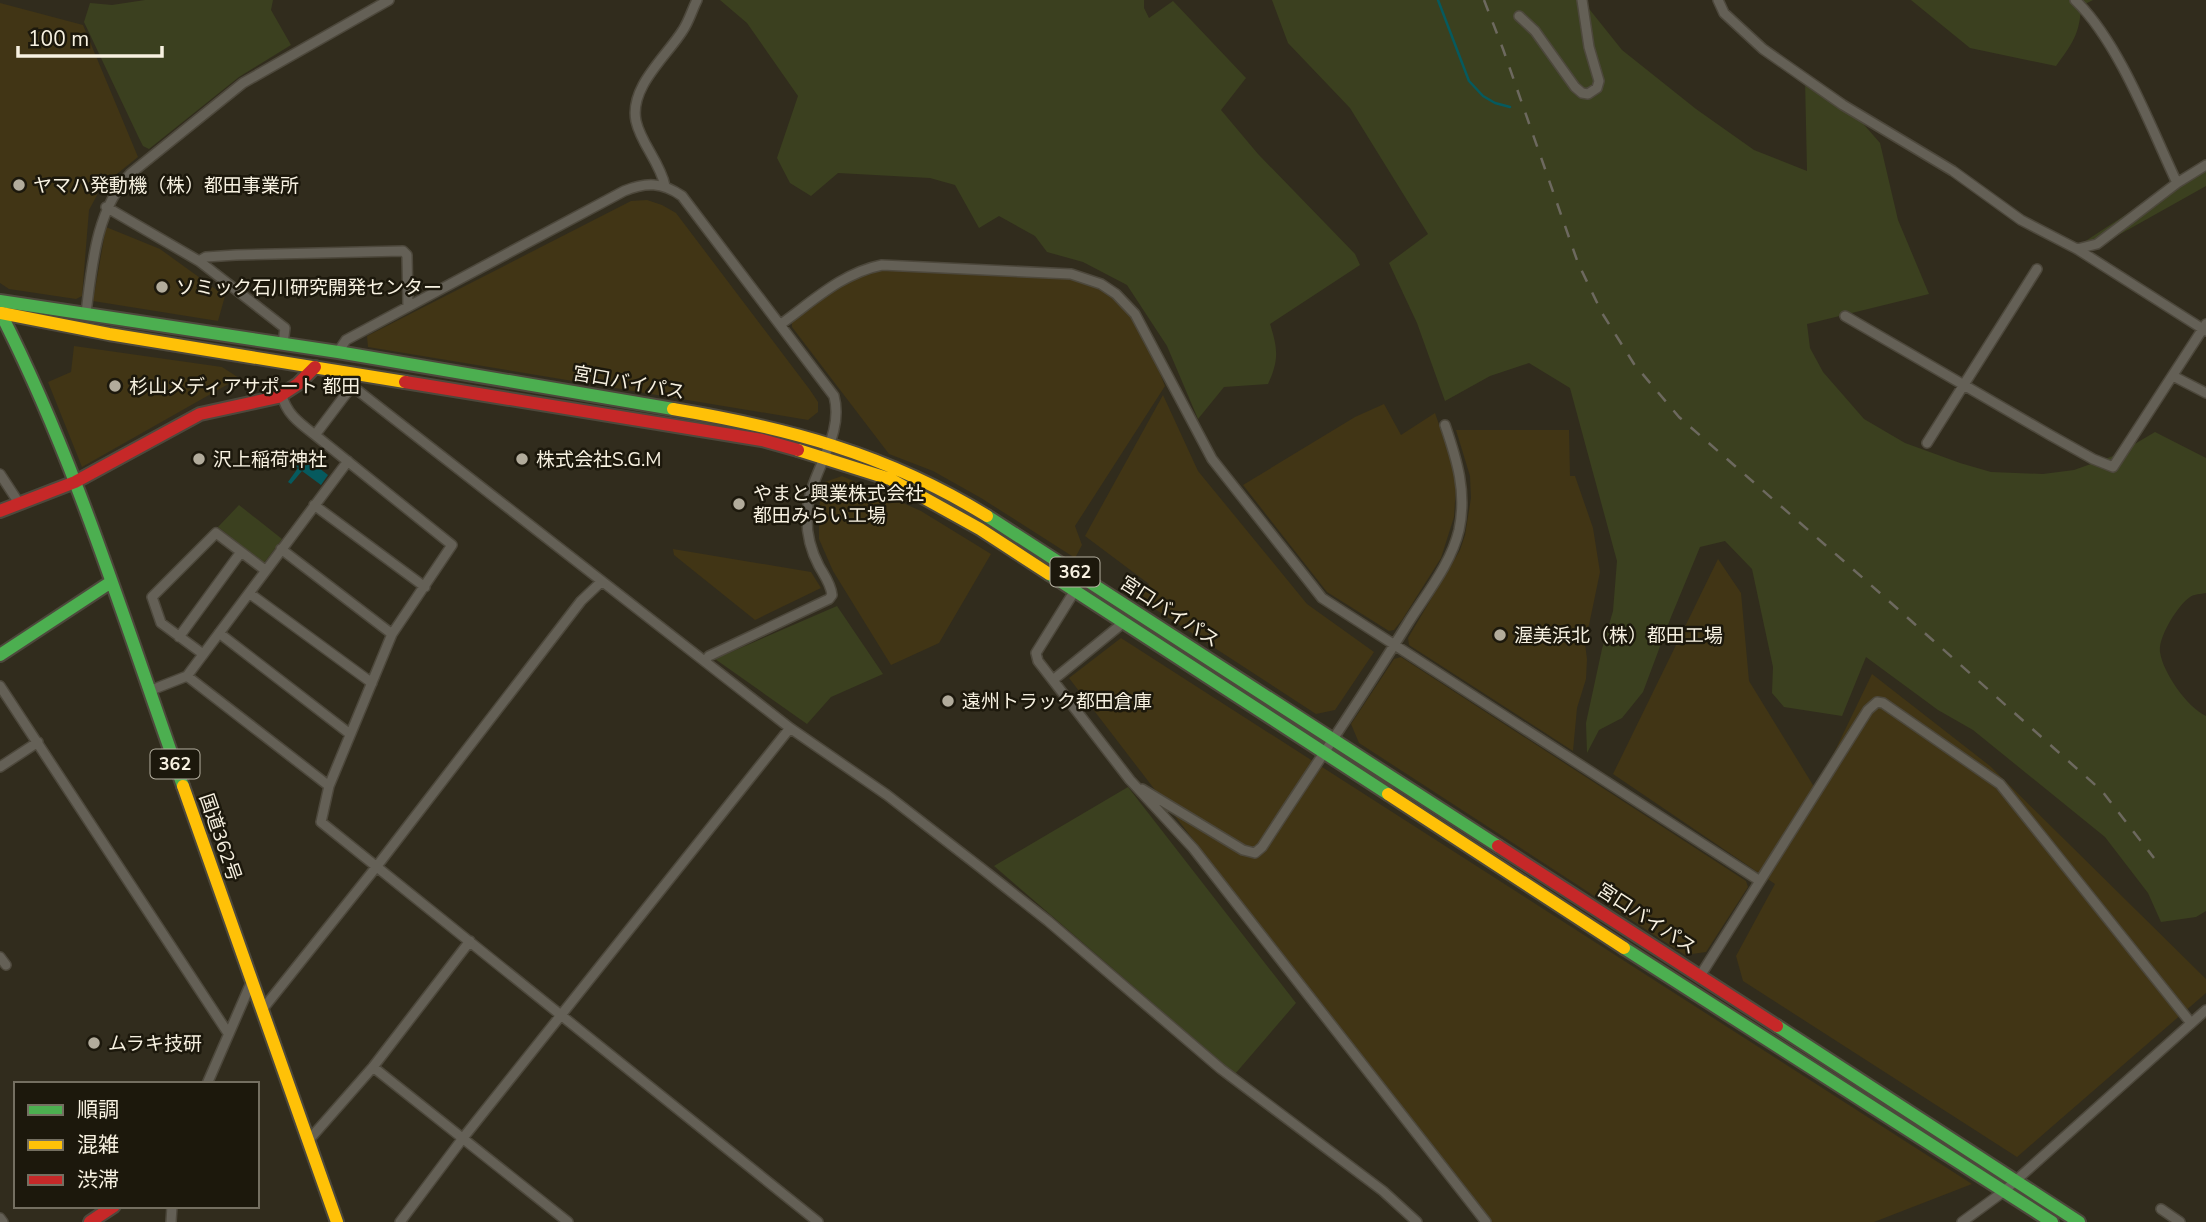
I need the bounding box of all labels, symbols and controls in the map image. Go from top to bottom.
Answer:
scale bar [18,14,161,58]
text: 100 m [28,25,89,53]
place label: ヤマハ発動機（株）都田事業所 [33,173,299,199]
marker: ヤマハ発動機（株）都田事業所 [11,177,27,193]
place label: ソミック石川研究開発センター [176,275,442,301]
marker: ソミック石川研究開発センター [154,279,170,295]
street label: 宮口バイパス [571,360,687,406]
place label: 杉山メディアサポート 都田 [129,374,361,400]
marker: 杉山メディアサポート 都田 [107,378,123,394]
place label: 沢上稲荷神社 [213,447,327,473]
place label: 株式会社S.G.M [536,447,662,473]
marker: 沢上稲荷神社 [191,451,207,467]
marker: 株式会社S.G.M [514,451,530,467]
place label: やまと興業株式会社 都田みらい工場 [753,481,924,529]
marker: やまと興業株式会社 都田みらい工場 [731,496,747,512]
road number: 362 [1050,558,1100,586]
street label: 宮口バイパス [1115,570,1224,654]
place label: 渥美浜北（株）都田工場 [1514,623,1723,649]
marker: 渥美浜北（株）都田工場 [1492,627,1508,643]
place label: 遠州トラック都田倉庫 [962,689,1152,715]
marker: 遠州トラック都田倉庫 [940,693,956,709]
road number: 362 [150,750,200,778]
street label: 国道362号 [193,790,247,885]
street label: 宮口バイパス [1592,877,1701,961]
place label: ムラキ技研 [108,1031,202,1057]
marker: ムラキ技研 [86,1035,102,1051]
legend [14,1082,259,1208]
text: 順調 [77,1096,119,1124]
text: 混雑 [77,1131,119,1159]
text: 渋滞 [77,1166,119,1194]

